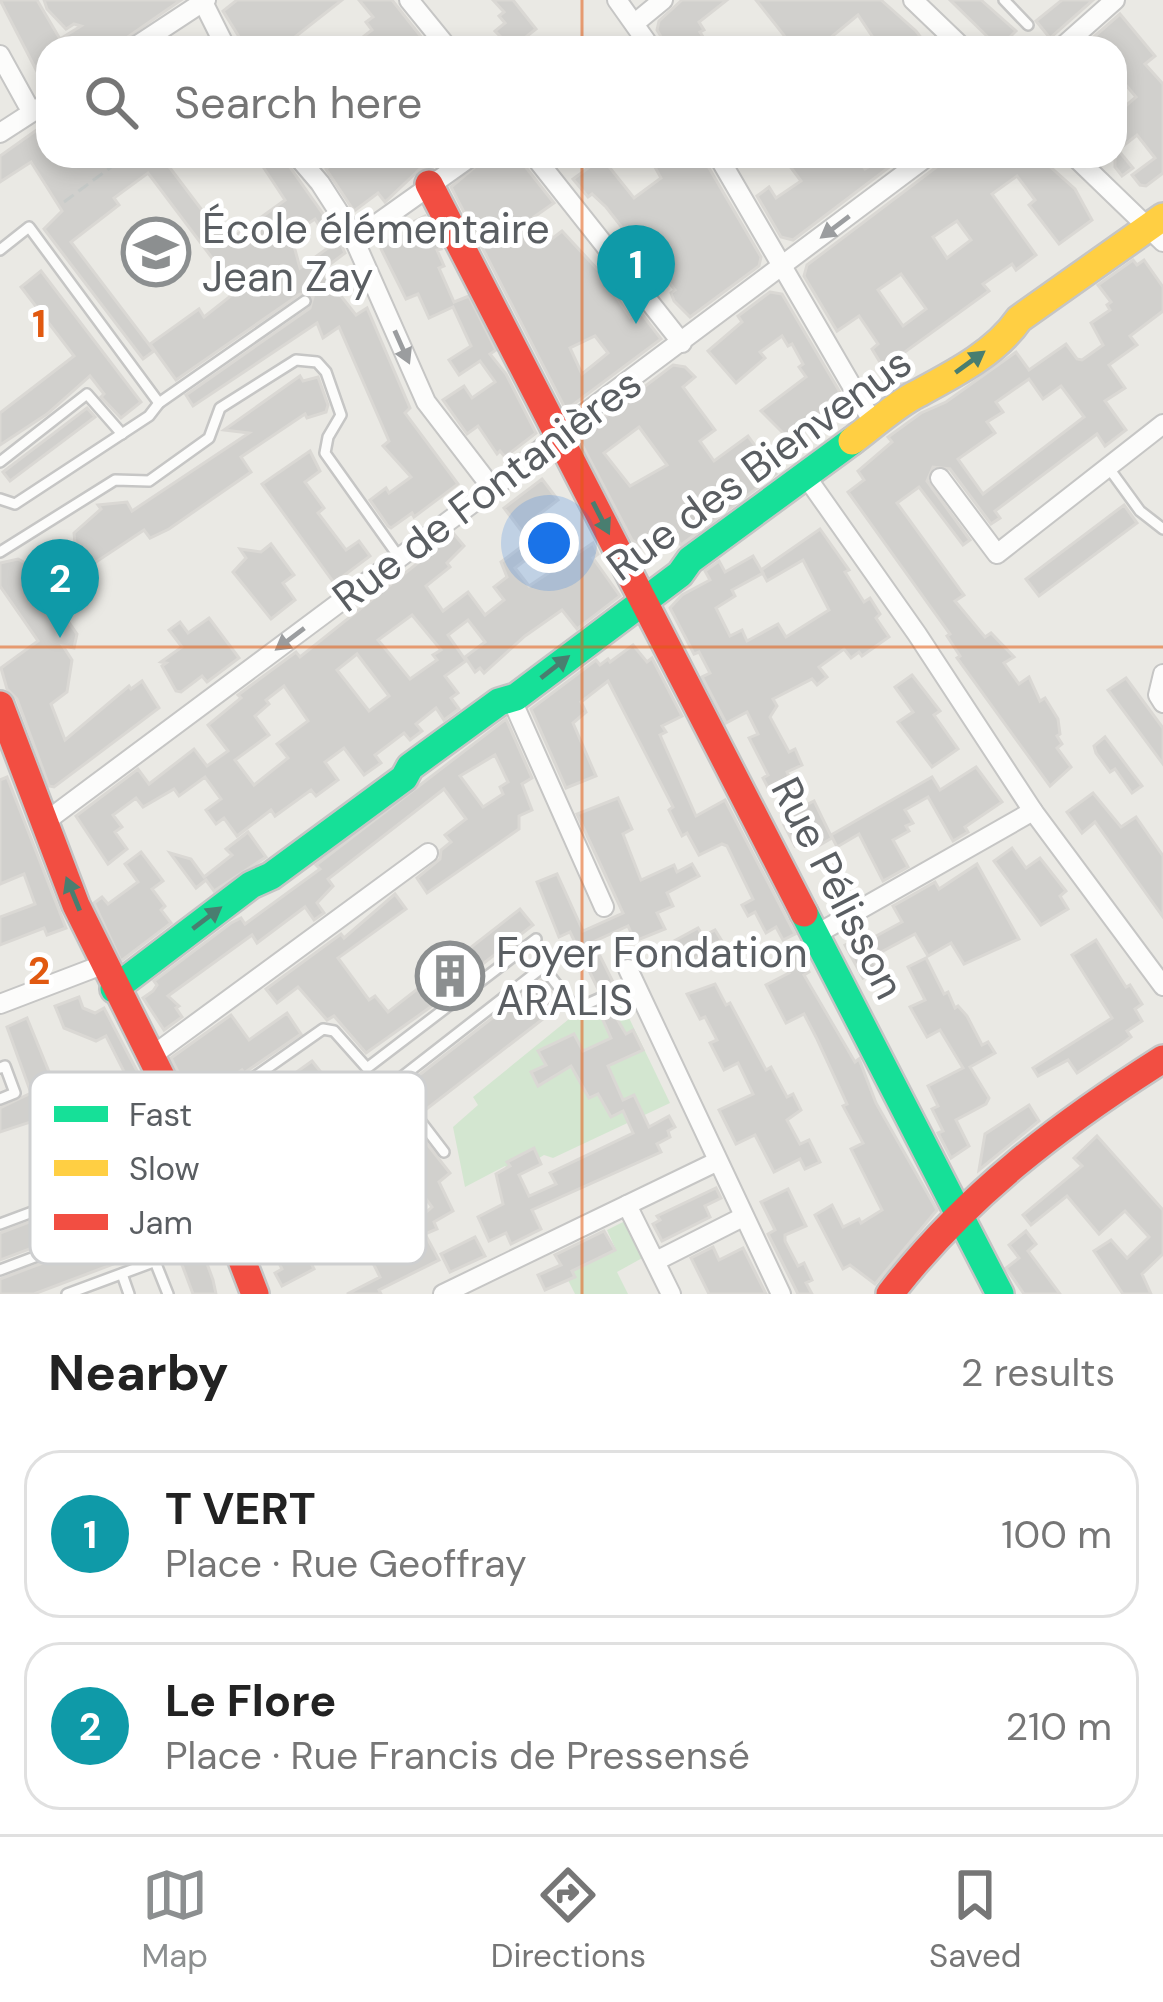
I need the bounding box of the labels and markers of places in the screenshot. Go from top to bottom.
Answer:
place label: École élémentaire Jean Zay [202,201,550,304]
school or university icon: École élémentaire Jean Zay [121,217,191,287]
pin: 1 [597,225,675,324]
pin: 2 [21,539,99,638]
place label: Foyer Fondation ARALIS [496,925,808,1028]
building icon: Foyer Fondation ARALIS [415,941,485,1011]

